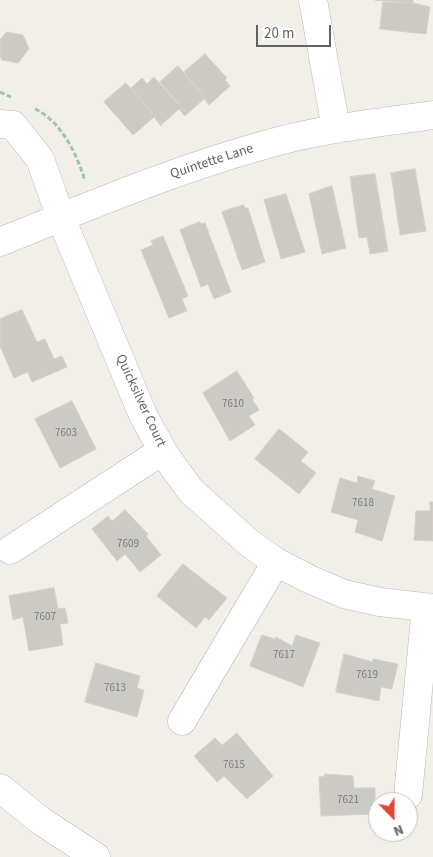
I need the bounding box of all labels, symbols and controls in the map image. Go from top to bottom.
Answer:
scale bar [258,15,333,47]
text: 20 m [264,23,294,44]
street label: Quintette Lane [168,141,256,183]
street label: Quicksilver Court [111,352,169,450]
house number: 7610 [222,398,244,412]
house number: 7603 [55,427,77,441]
house number: 7618 [352,497,374,511]
house number: 7609 [117,538,139,552]
house number: 7607 [34,611,56,625]
house number: 7617 [273,649,295,663]
house number: 7619 [356,669,378,683]
house number: 7613 [104,682,126,696]
house number: 7615 [223,759,245,773]
north arrow [368,792,418,842]
house number: 7621 [337,794,359,808]
text: N [390,819,406,841]

